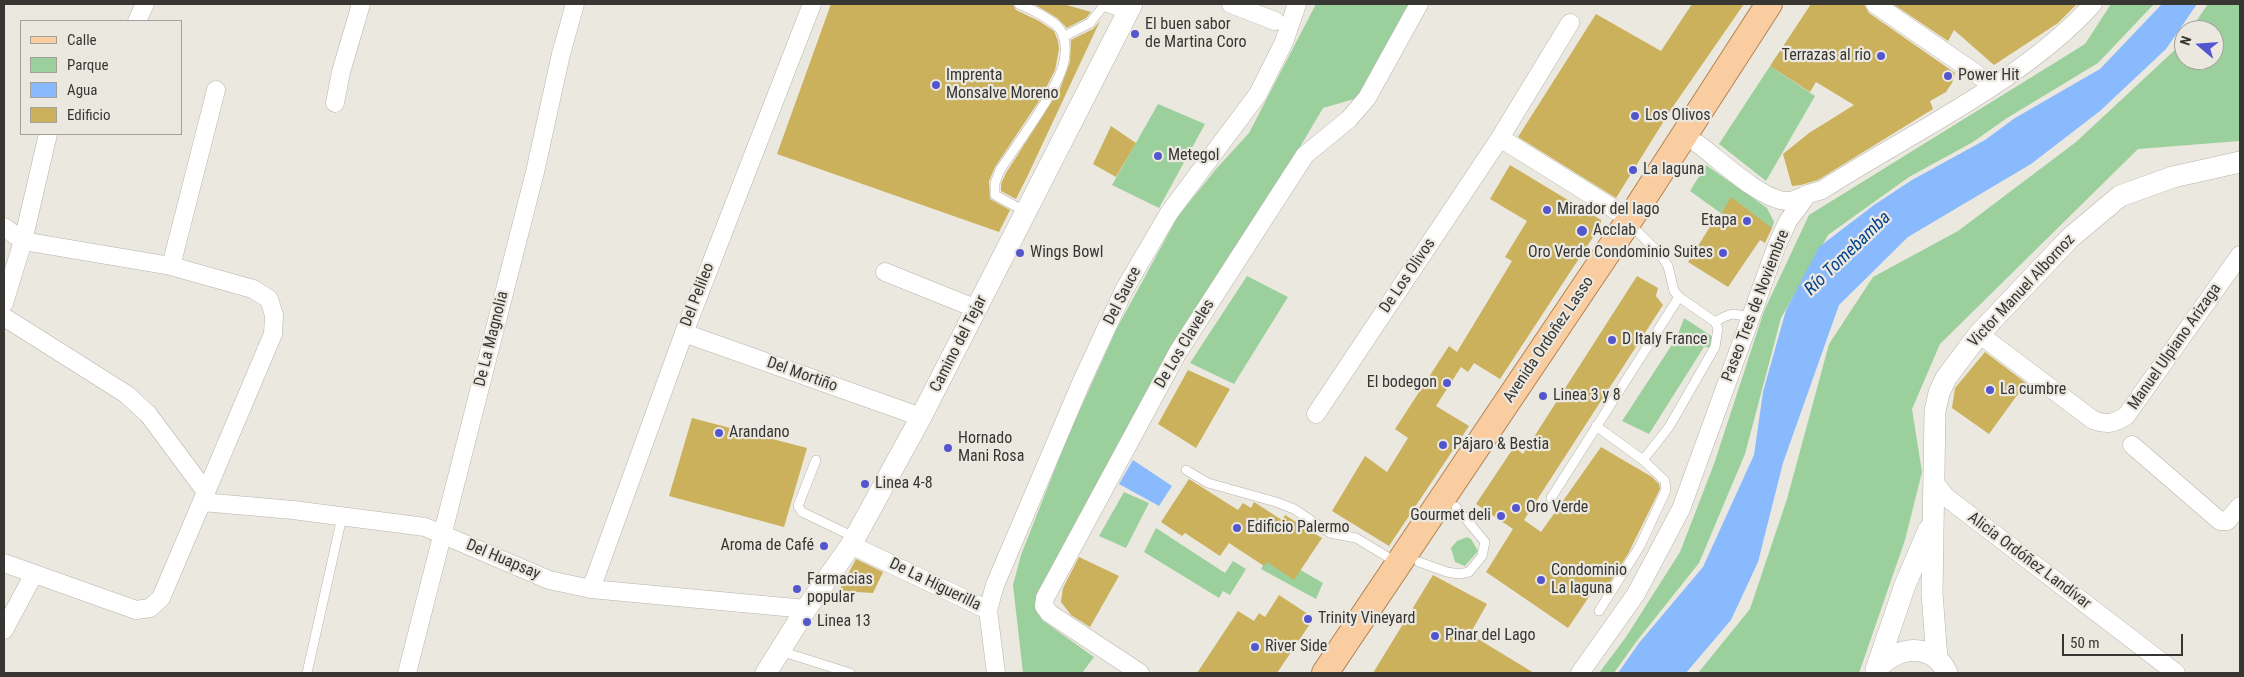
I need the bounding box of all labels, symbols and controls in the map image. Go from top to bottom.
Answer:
place label: El buen sabor de Martina Coro [1145,15,1246,53]
legend [20,20,182,135]
north arrow [2174,20,2224,70]
marker: El buen sabor de Martina Coro [1129,28,1141,40]
text: Calle [67,31,97,49]
text: N [2177,34,2195,47]
place label: Terrazas al rio [1782,46,1871,66]
marker: Terrazas al rio [1875,50,1887,62]
text: Parque [67,56,109,74]
place label: Imprenta Monsalve Moreno [946,66,1059,104]
place label: Power Hit [1958,66,2020,86]
marker: Power Hit [1942,70,1954,82]
marker: Imprenta Monsalve Moreno [930,79,942,91]
text: Agua [67,81,97,99]
text: Edificio [67,106,110,124]
place label: Los Olivos [1645,106,1711,126]
marker: Los Olivos [1629,110,1641,122]
place label: Metegol [1168,146,1219,166]
marker: Metegol [1152,150,1164,162]
place label: La laguna [1643,160,1704,180]
marker: La laguna [1627,164,1639,176]
place label: Mirador del lago [1557,200,1660,220]
marker: Mirador del lago [1541,204,1553,216]
water label: Río Tomebamba [1800,207,1896,301]
place label: Etapa [1701,211,1737,231]
marker: Etapa [1741,215,1753,227]
place label: Acclab [1593,221,1636,241]
marker: Acclab [1575,224,1589,238]
street label: Paseo Tres de Noviembre [1718,227,1794,385]
street label: Victor Manuel Albornoz [1965,230,2079,352]
street label: De Los Olivos [1376,235,1440,317]
place label: Wings Bowl [1030,243,1103,263]
place label: Oro Verde Condominio Suites [1528,243,1713,263]
marker: Wings Bowl [1014,247,1026,259]
marker: Oro Verde Condominio Suites [1717,247,1729,259]
street label: Del Pelileo [677,260,719,330]
street label: Del Sauce [1100,264,1146,328]
street label: Avenida Ordoñez Lasso [1500,273,1598,407]
street label: Manuel Ulpiano Arizaga [2124,280,2226,414]
street label: De La Magnolia [471,289,513,389]
street label: Camino del Tejar [926,292,992,396]
street label: De Los Claveles [1151,296,1219,392]
place label: D Italy France [1622,330,1708,350]
marker: D Italy France [1606,334,1618,346]
street label: Del Mortiño [764,353,840,397]
place label: El bodegon [1367,373,1437,393]
marker: El bodegon [1441,377,1453,389]
place label: La cumbre [2000,380,2066,400]
marker: La cumbre [1984,384,1996,396]
place label: Linea 3 y 8 [1553,386,1621,406]
marker: Linea 3 y 8 [1537,390,1549,402]
place label: Arandano [729,423,790,443]
marker: Arandano [713,427,725,439]
place label: Hornado Mani Rosa [958,429,1024,467]
place label: Pájaro & Bestia [1453,435,1549,455]
marker: Pájaro & Bestia [1437,439,1449,451]
marker: Hornado Mani Rosa [942,442,954,454]
place label: Linea 4-8 [875,474,933,494]
marker: Linea 4-8 [859,478,871,490]
place label: Oro Verde [1526,498,1588,518]
marker: Oro Verde [1510,502,1522,514]
place label: Gourmet deli [1410,506,1491,526]
street label: Alicia Ordóñez Landívar [1964,508,2094,614]
marker: Gourmet deli [1495,510,1507,522]
place label: Edificio Palermo [1247,518,1350,538]
marker: Edificio Palermo [1231,522,1243,534]
street label: Del Huapsay [463,536,543,584]
place label: Aroma de Café [720,536,814,556]
marker: Aroma de Café [818,540,830,552]
street label: De La Higuerilla [886,555,984,615]
place label: Condominio La laguna [1551,561,1627,599]
place label: Farmacias popular [807,570,873,608]
marker: Condominio La laguna [1535,574,1547,586]
marker: Farmacias popular [791,583,803,595]
place label: Trinity Vineyard [1318,609,1415,629]
place label: Linea 13 [817,612,871,632]
marker: Trinity Vineyard [1302,613,1314,625]
marker: Linea 13 [801,616,813,628]
scale bar [2064,624,2185,656]
place label: Pinar del Lago [1445,626,1535,646]
marker: Pinar del Lago [1429,630,1441,642]
text: 50 m [2070,634,2100,652]
place label: River Side [1265,637,1327,657]
marker: River Side [1249,641,1261,653]

